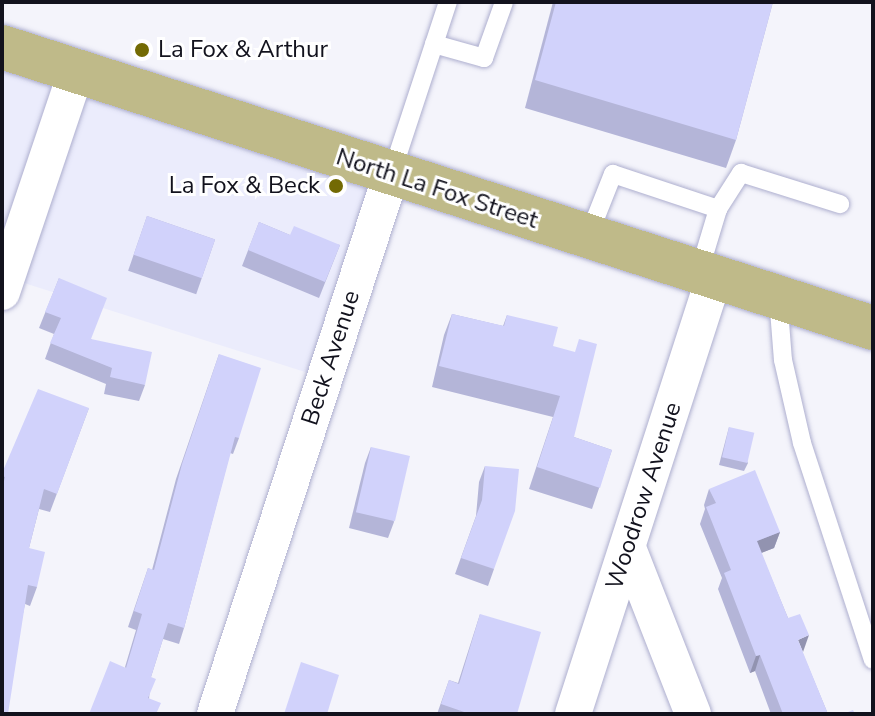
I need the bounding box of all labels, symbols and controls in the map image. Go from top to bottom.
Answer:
place label: La Fox & Arthur [158,36,328,64]
marker: La Fox & Arthur [133,41,151,59]
street label: North La Fox Street [332,143,542,235]
place label: La Fox & Beck [169,172,320,200]
marker: La Fox & Beck [327,177,345,195]
street label: Beck Avenue [296,287,366,429]
street label: Woodrow Avenue [600,399,688,593]

